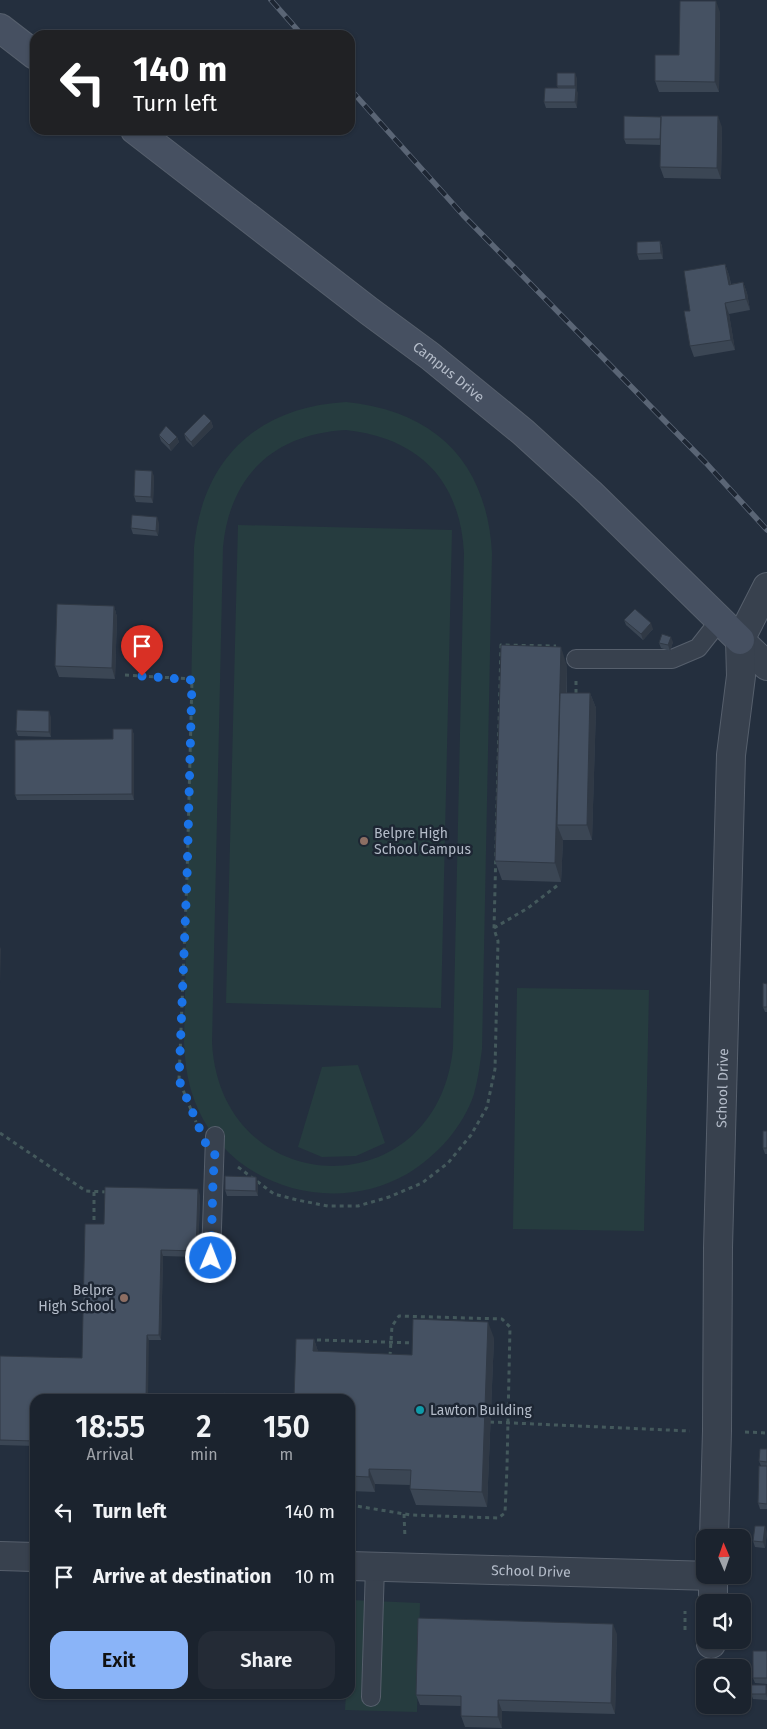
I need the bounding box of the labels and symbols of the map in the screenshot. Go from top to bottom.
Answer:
street label: Campus Drive [410,338,488,406]
pin [121,625,163,676]
place label: Belpre High School Campus [374,825,471,858]
marker: Belpre High School Campus [358,835,370,847]
street label: School Drive [713,1048,732,1128]
position arrow [184,1231,236,1283]
place label: Belpre High School [38,1282,114,1315]
marker: Belpre High School [118,1292,130,1304]
place label: Lawton Building [430,1402,533,1419]
marker: Lawton Building [414,1404,426,1416]
north arrow [696,1529,751,1584]
street label: School Drive [491,1561,571,1581]

